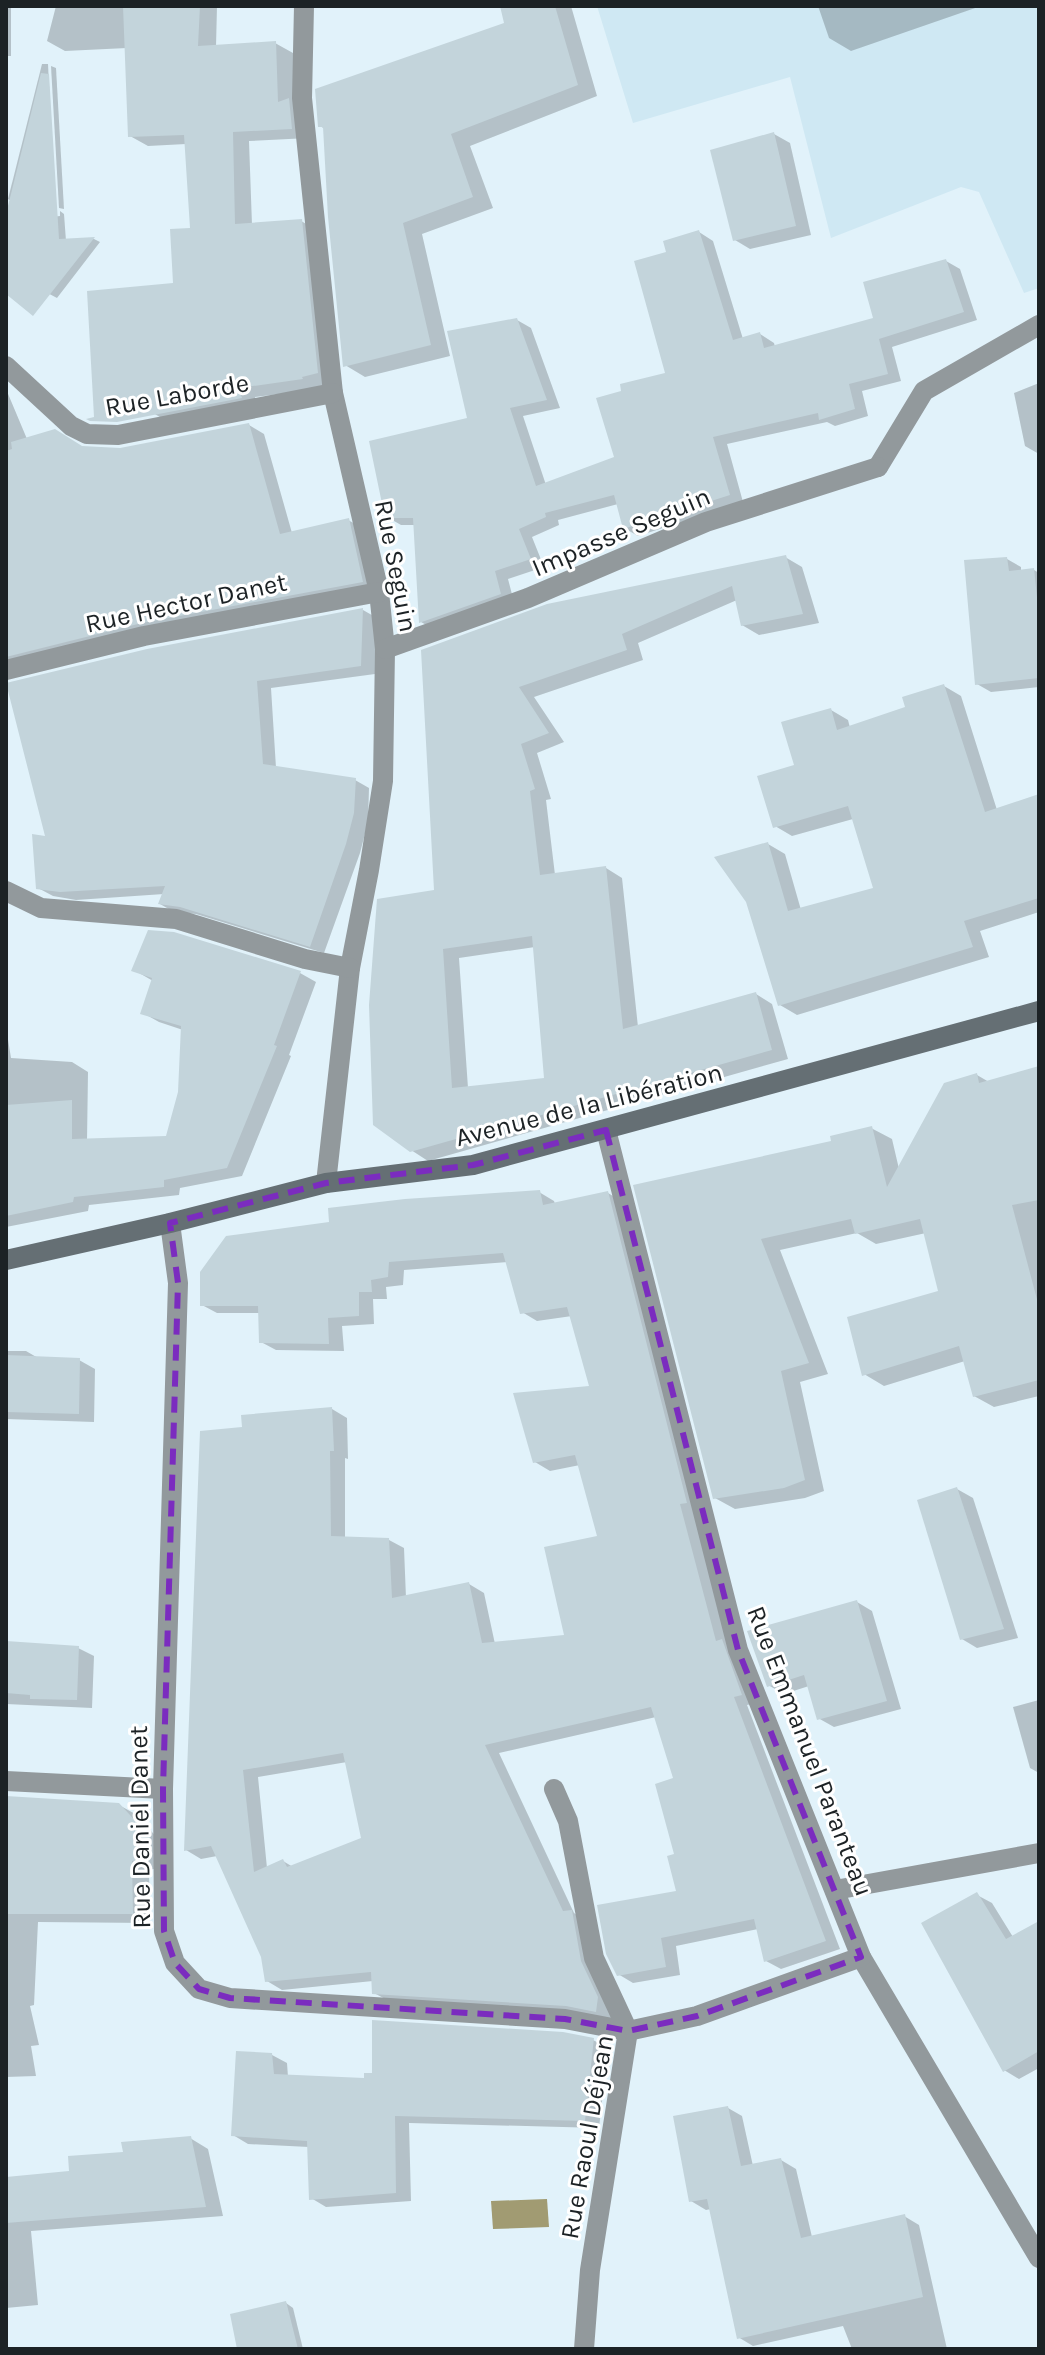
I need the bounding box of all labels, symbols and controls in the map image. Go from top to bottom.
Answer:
street label: Rue Laborde [103,367,251,423]
street label: Impasse Seguin [527,480,715,584]
street label: Rue Seguin [368,497,424,635]
street label: Rue Hector Danet [82,566,290,639]
street label: Avenue de la Libération [452,1057,726,1153]
street label: Rue Emmanuel Paranteau [740,1602,880,1900]
street label: Rue Daniel Danet [123,1725,157,1929]
street label: Rue Raoul Déjean [554,2032,620,2242]

